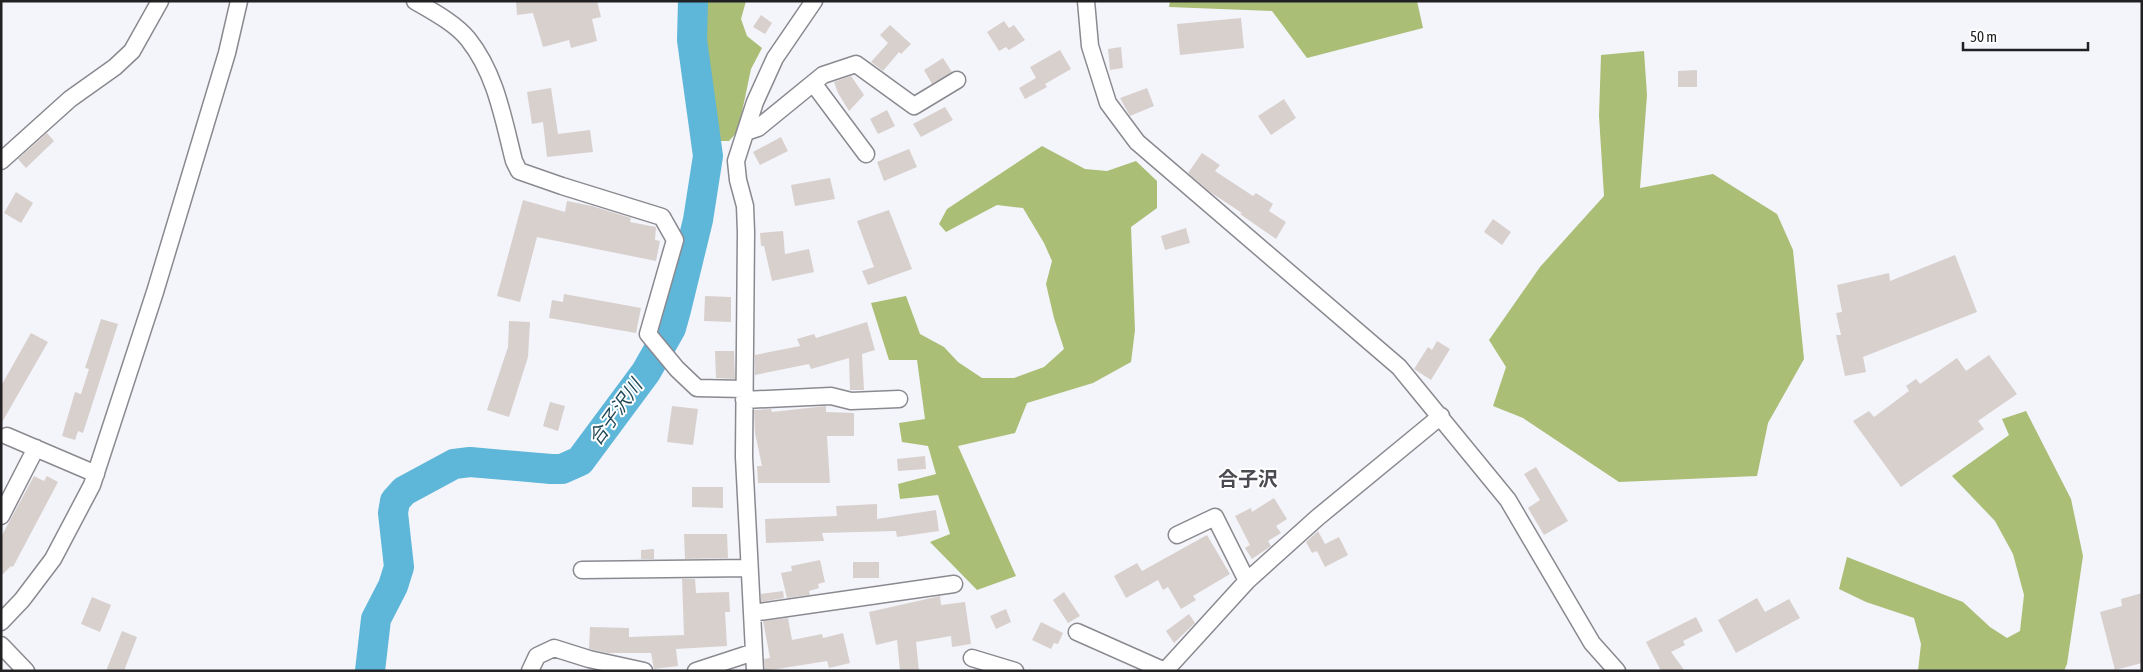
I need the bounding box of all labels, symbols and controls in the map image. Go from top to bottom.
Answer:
scale bar [1963,20,2088,52]
text: 50 m [1970,28,1997,45]
water label: 合子沢川 [584,373,647,449]
district label: 合子沢 [1218,467,1278,490]

